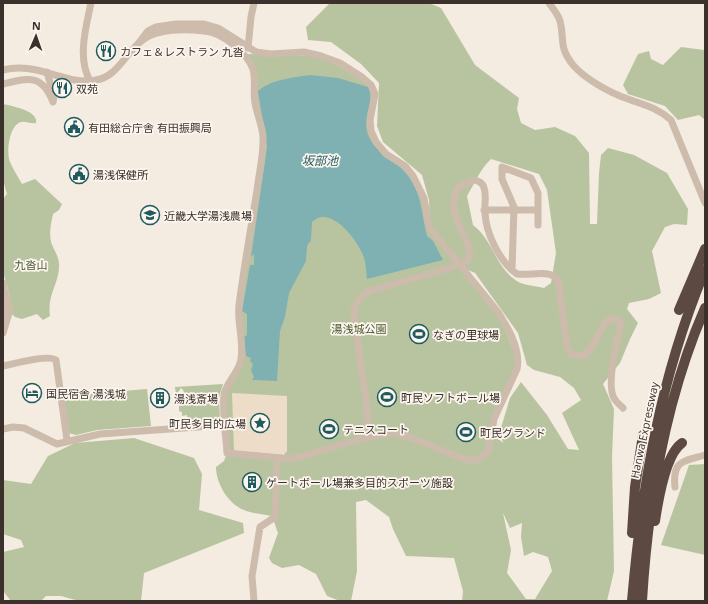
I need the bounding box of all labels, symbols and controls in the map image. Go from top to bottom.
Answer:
north arrow [16,16,56,56]
text: N [32,18,41,33]
restaurant icon: カフェ＆レストラン 九沓 [95,40,117,62]
place label: カフェ＆レストラン 九沓 [120,44,244,59]
restaurant icon: 双苑 [51,77,73,99]
place label: 双苑 [76,81,98,96]
public building icon: 有田総合庁舎 有田振興局 [63,116,85,138]
place label: 有田総合庁舎 有田振興局 [88,120,212,135]
water label: 坂部池 [302,152,339,169]
public building icon: 湯浅保健所 [68,163,90,185]
place label: 湯浅保健所 [93,167,149,182]
school or university icon: 近畿大学湯浅農場 [139,204,161,226]
place label: 近畿大学湯浅農場 [164,208,252,223]
park label: 九沓山 [15,257,48,272]
park label: 湯浅城公園 [332,321,387,336]
sports icon: なぎの里球場 [408,323,430,345]
place label: なぎの里球場 [433,327,499,342]
street label: Hanwa Expressway [626,380,662,480]
hotel icon: 国民宿舎 湯浅城 [21,382,43,404]
place label: 国民宿舎 湯浅城 [46,386,126,401]
sports icon: 町民ソフトボール場 [376,386,398,408]
building icon: 湯浅斎場 [149,387,171,409]
place label: 町民ソフトボール場 [401,390,500,405]
place label: 湯浅斎場 [174,391,218,406]
place icon: 町民多目的広場 [249,412,271,434]
place label: 町民多目的広場 [169,416,246,431]
sports icon: テニスコート [318,418,340,440]
sports icon: 町民グランド [455,421,477,443]
place label: テニスコート [343,422,409,437]
place label: 町民グランド [480,425,546,440]
building icon: ゲートボール場兼多目的スポーツ施設 [241,471,263,493]
place label: ゲートボール場兼多目的スポーツ施設 [266,475,453,490]

